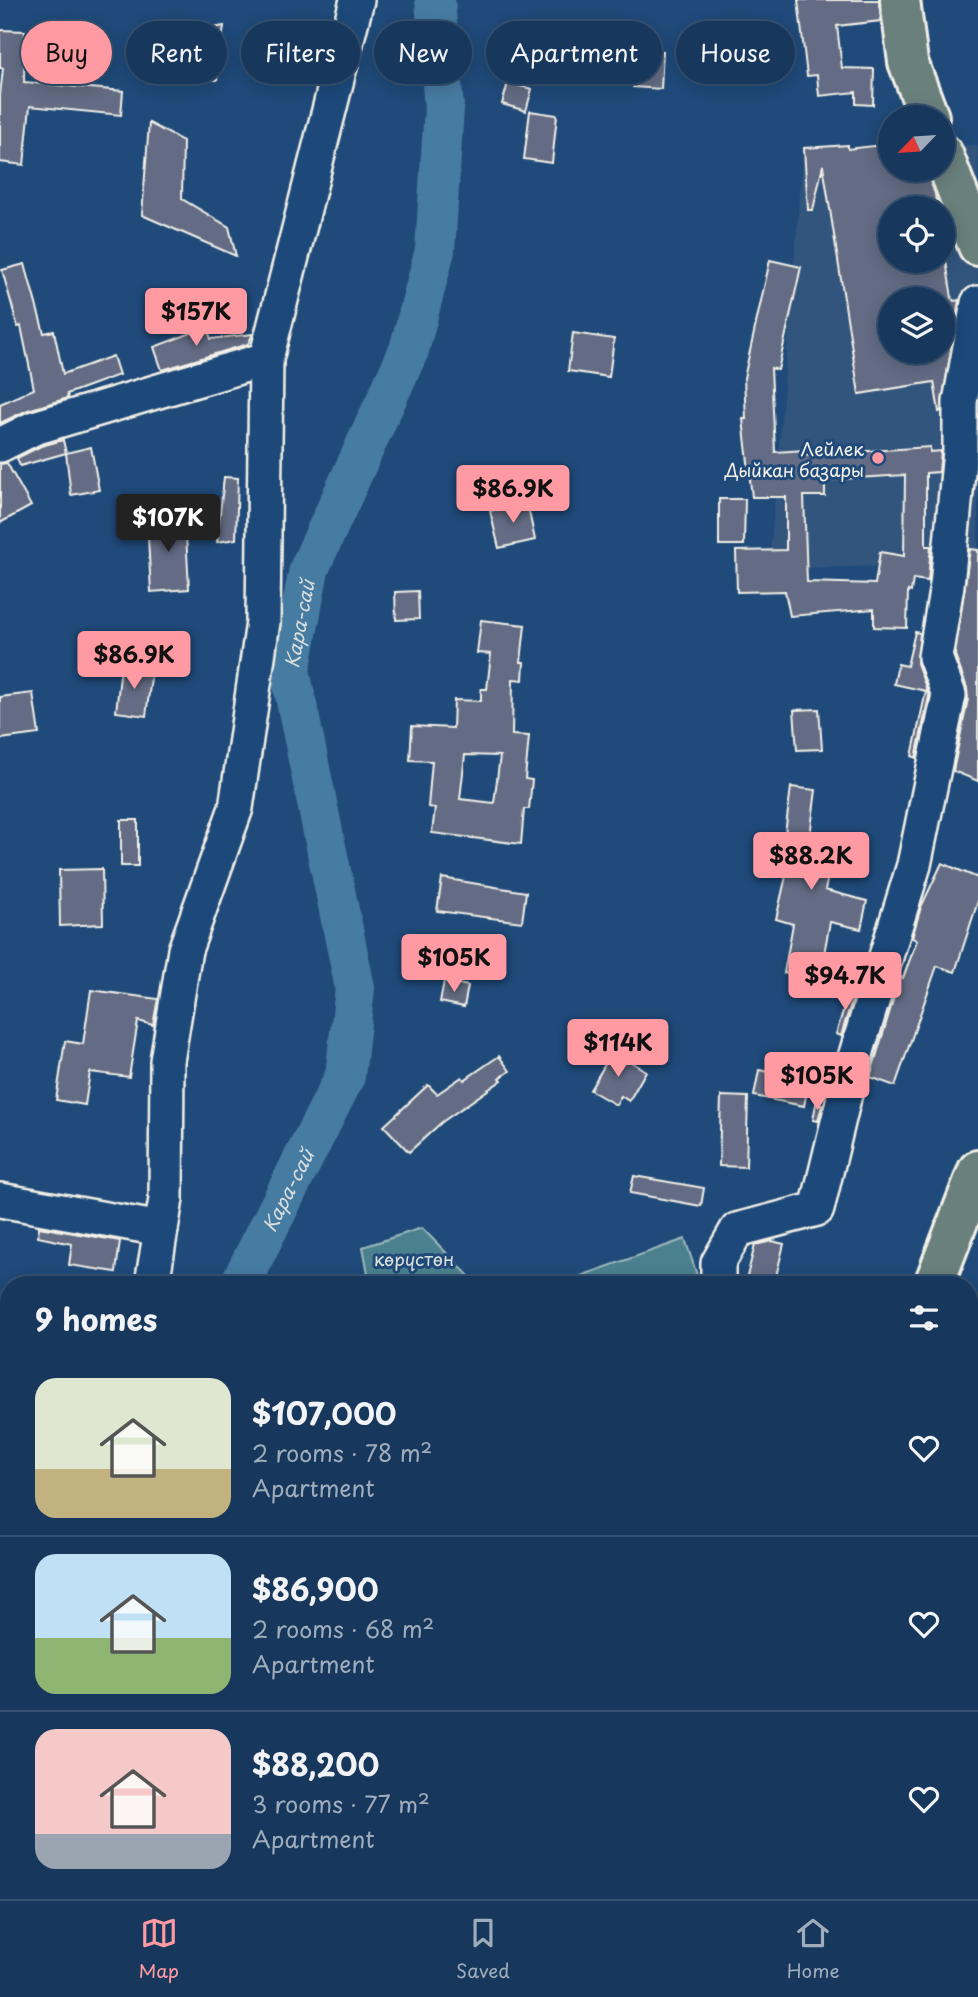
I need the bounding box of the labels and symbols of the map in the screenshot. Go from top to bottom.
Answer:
north arrow [878,105,956,182]
pin: $157K [147,288,245,348]
place label: Лейлек Дыйкан базары [724,435,864,483]
marker: Лейлек Дыйкан базары [870,450,886,466]
pin: $86.9K [456,466,570,525]
pin: $107K [119,494,217,554]
water label: Кара-сай [277,575,321,670]
pin: $86.9K [77,632,191,691]
pin: $88.2K [754,832,868,892]
pin: $105K [405,934,503,994]
pin: $94.7K [788,953,902,1012]
pin: $114K [569,1020,667,1079]
pin: $105K [768,1052,866,1112]
water label: Кара-сай [255,1142,321,1236]
park label: көрүстөн [374,1245,454,1272]

